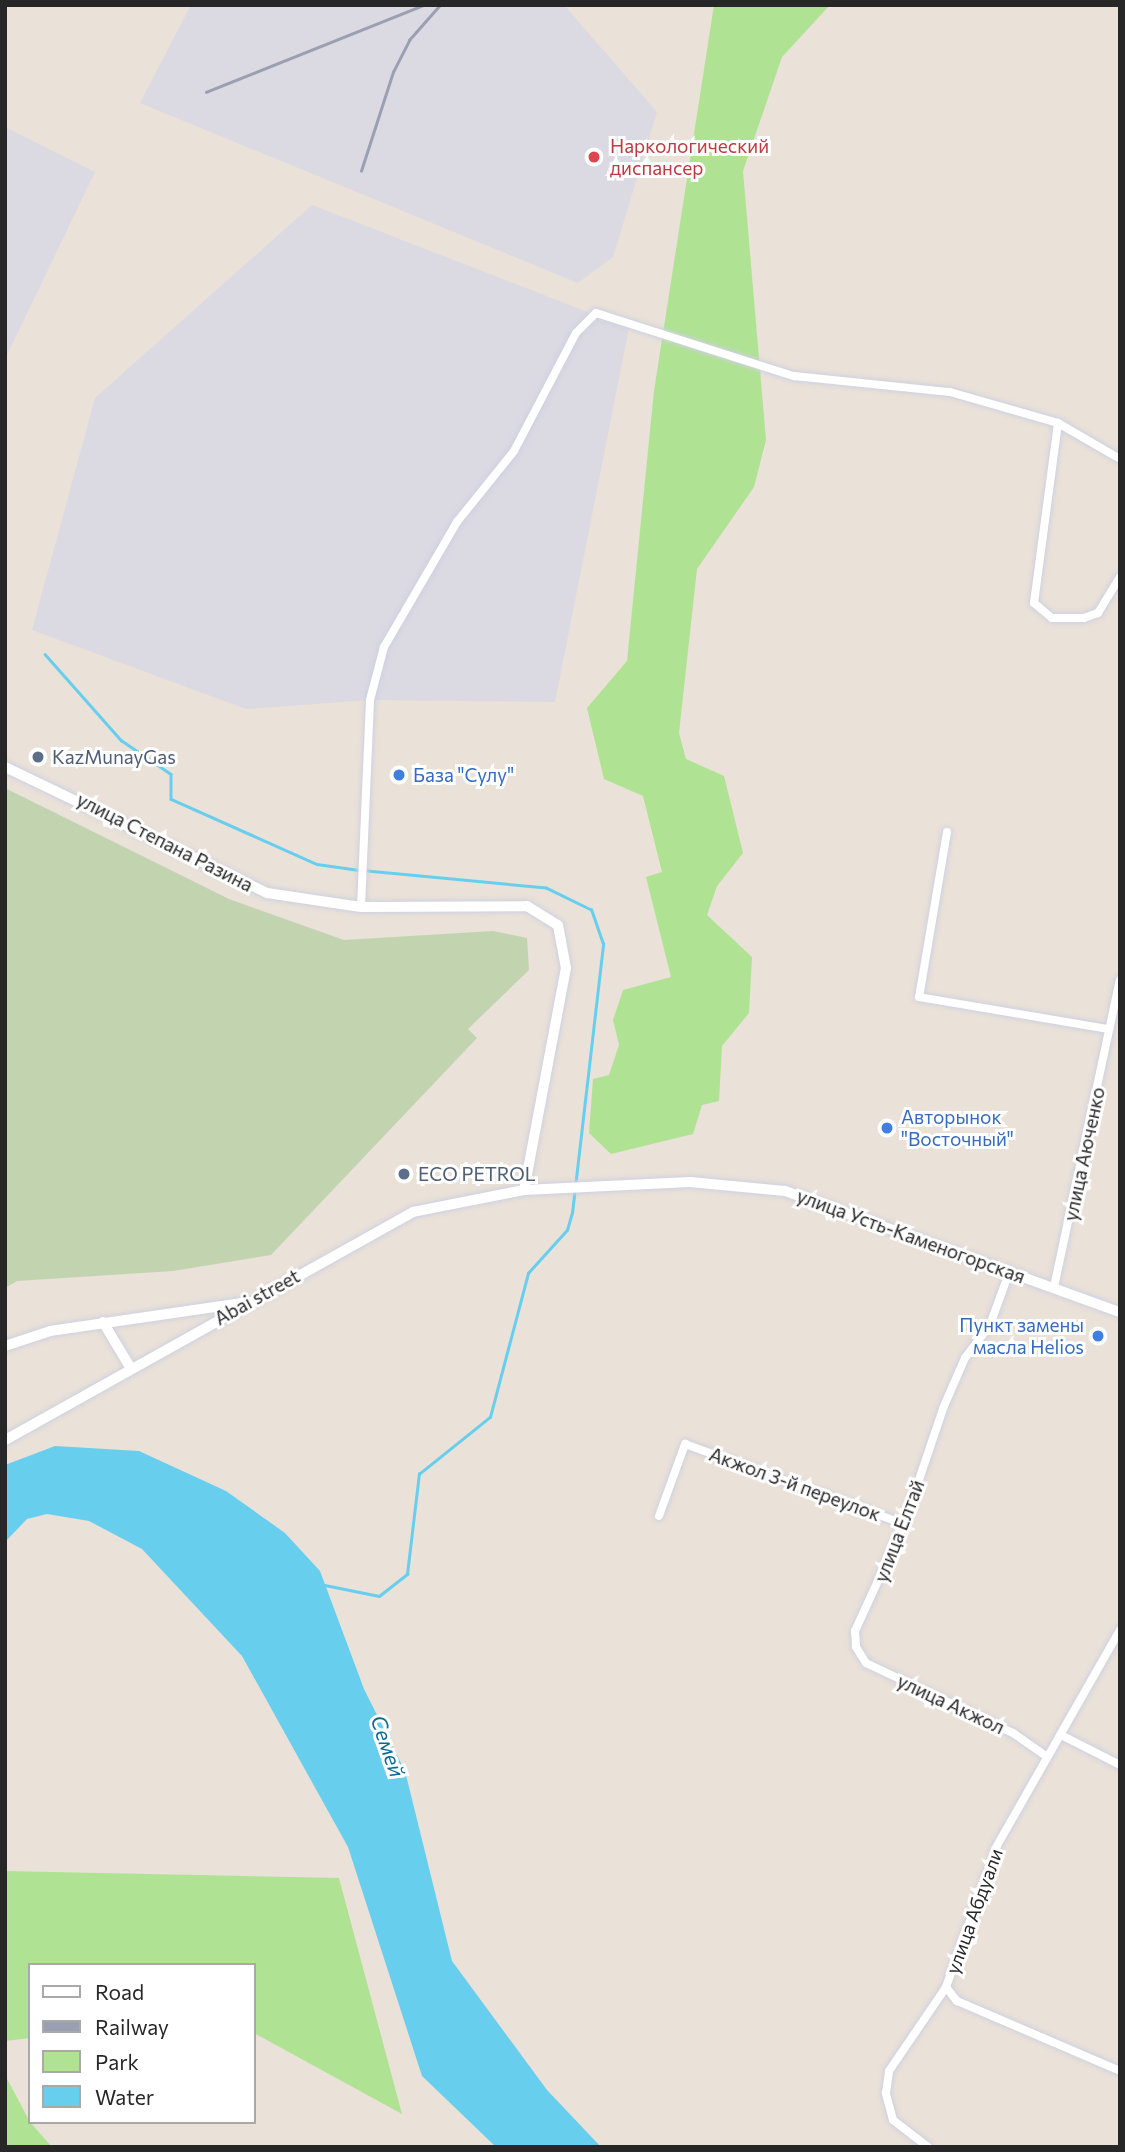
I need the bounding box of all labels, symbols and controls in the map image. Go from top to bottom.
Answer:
place label: Наркологический диспансер [610,135,769,179]
marker: Наркологический диспансер [584,147,604,167]
place label: KazMunayGas [52,746,176,768]
marker: KazMunayGas [30,749,46,765]
place label: База "Сулу" [413,764,514,786]
marker: База "Сулу" [391,767,407,783]
street label: улица Степана Разина [73,788,257,896]
street label: улица Аюченко [1059,1085,1109,1223]
place label: Авторынок "Восточный" [901,1106,1014,1150]
marker: Авторынок "Восточный" [879,1120,895,1136]
place label: ECO PETROL [418,1163,536,1185]
marker: ECO PETROL [396,1166,412,1182]
street label: улица Усть-Каменогорская [794,1184,1028,1288]
street label: Abai street [210,1264,304,1330]
place label: Пункт замены масла Helios [959,1314,1084,1358]
marker: Пункт замены масла Helios [1090,1328,1106,1344]
street label: Акжол 3-й переулок [706,1442,884,1526]
street label: улица Елтай [869,1477,929,1585]
street label: улица Акжол [894,1669,1008,1739]
water label: Семей [366,1712,410,1780]
street label: улица Абдуали [941,1845,1007,1977]
legend [28,1963,256,2124]
text: Road [95,1979,144,2004]
text: Railway [95,2014,169,2039]
text: Park [95,2049,139,2074]
text: Water [95,2084,154,2109]

